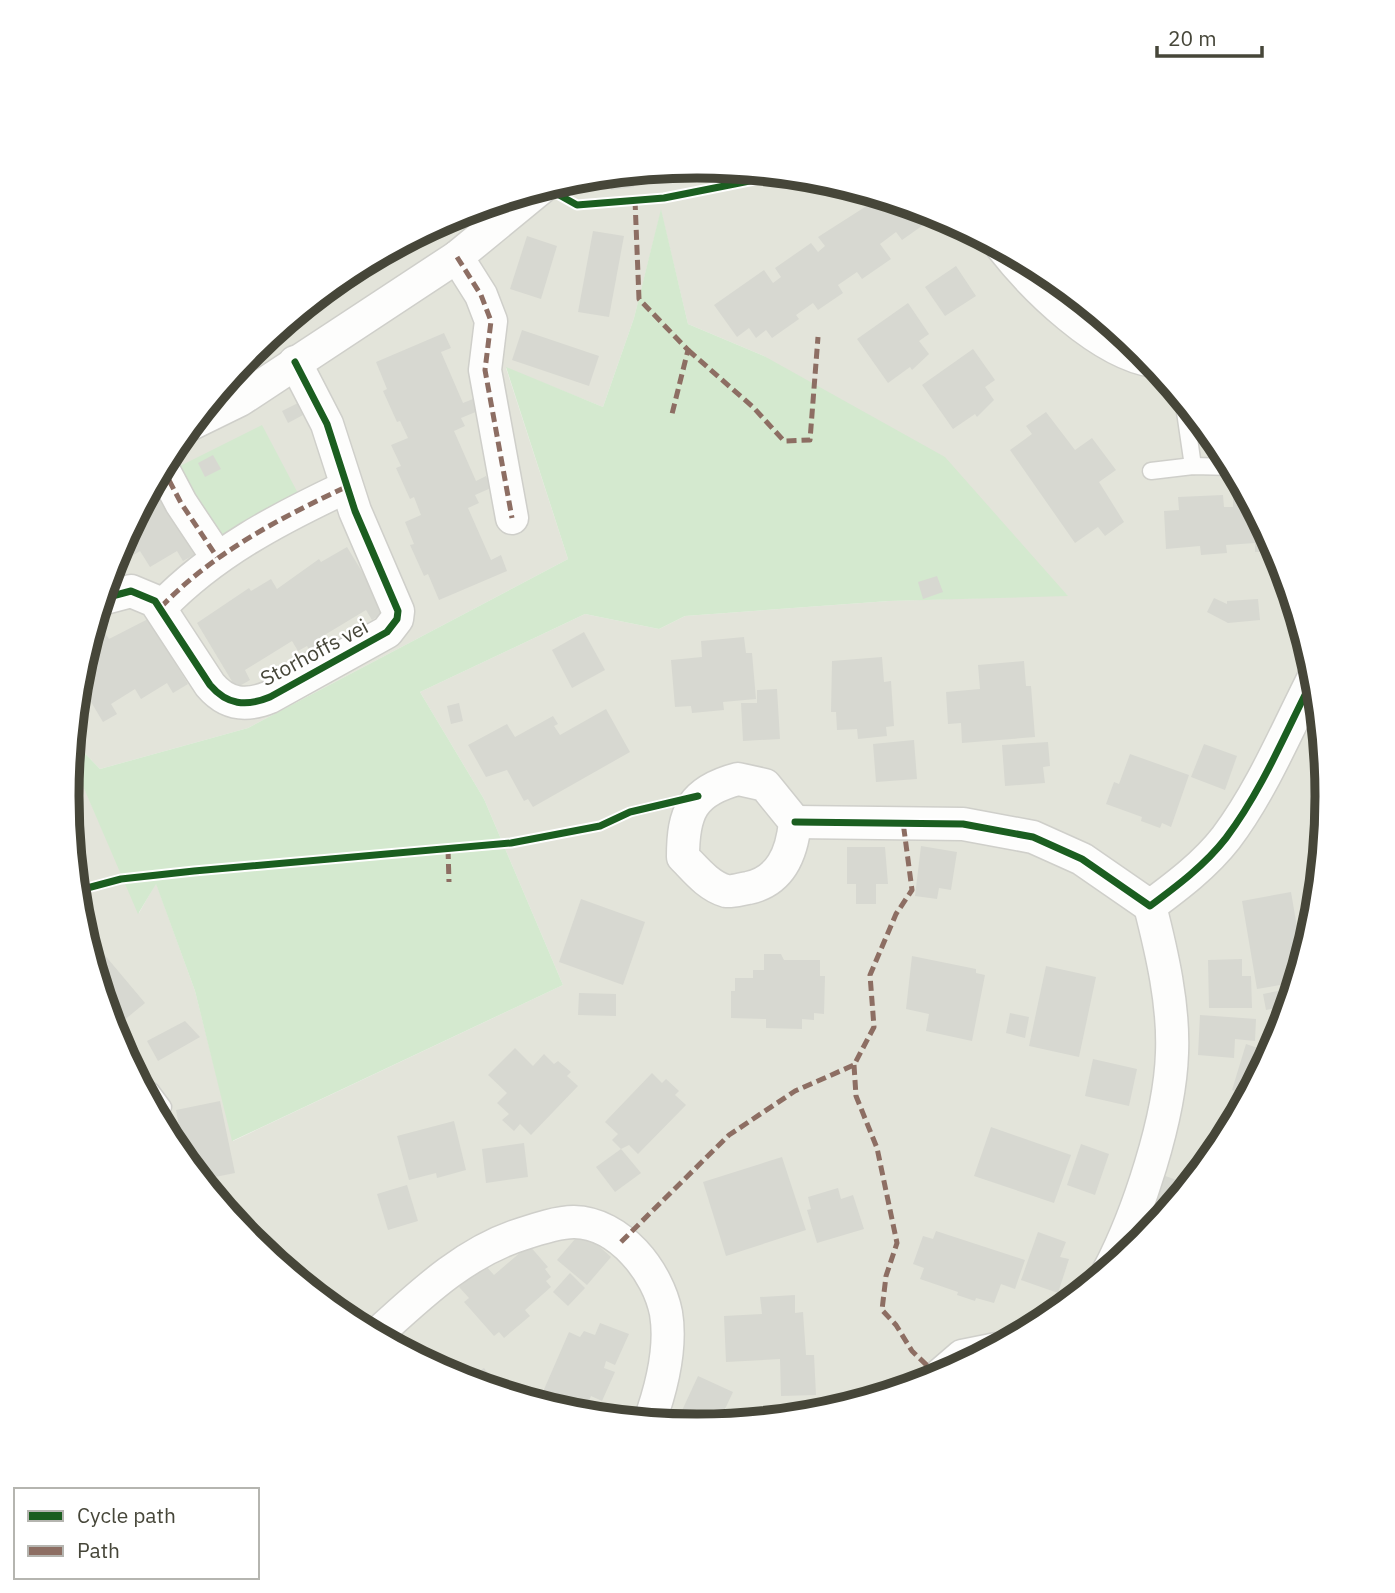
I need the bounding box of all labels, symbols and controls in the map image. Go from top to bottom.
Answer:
scale bar [1157,14,1262,58]
text: 20 m [1168,24,1217,52]
street label: Storhoffs vei [255,612,373,692]
legend [14,1488,259,1579]
text: Cycle path [77,1501,176,1529]
text: Path [77,1536,120,1564]

